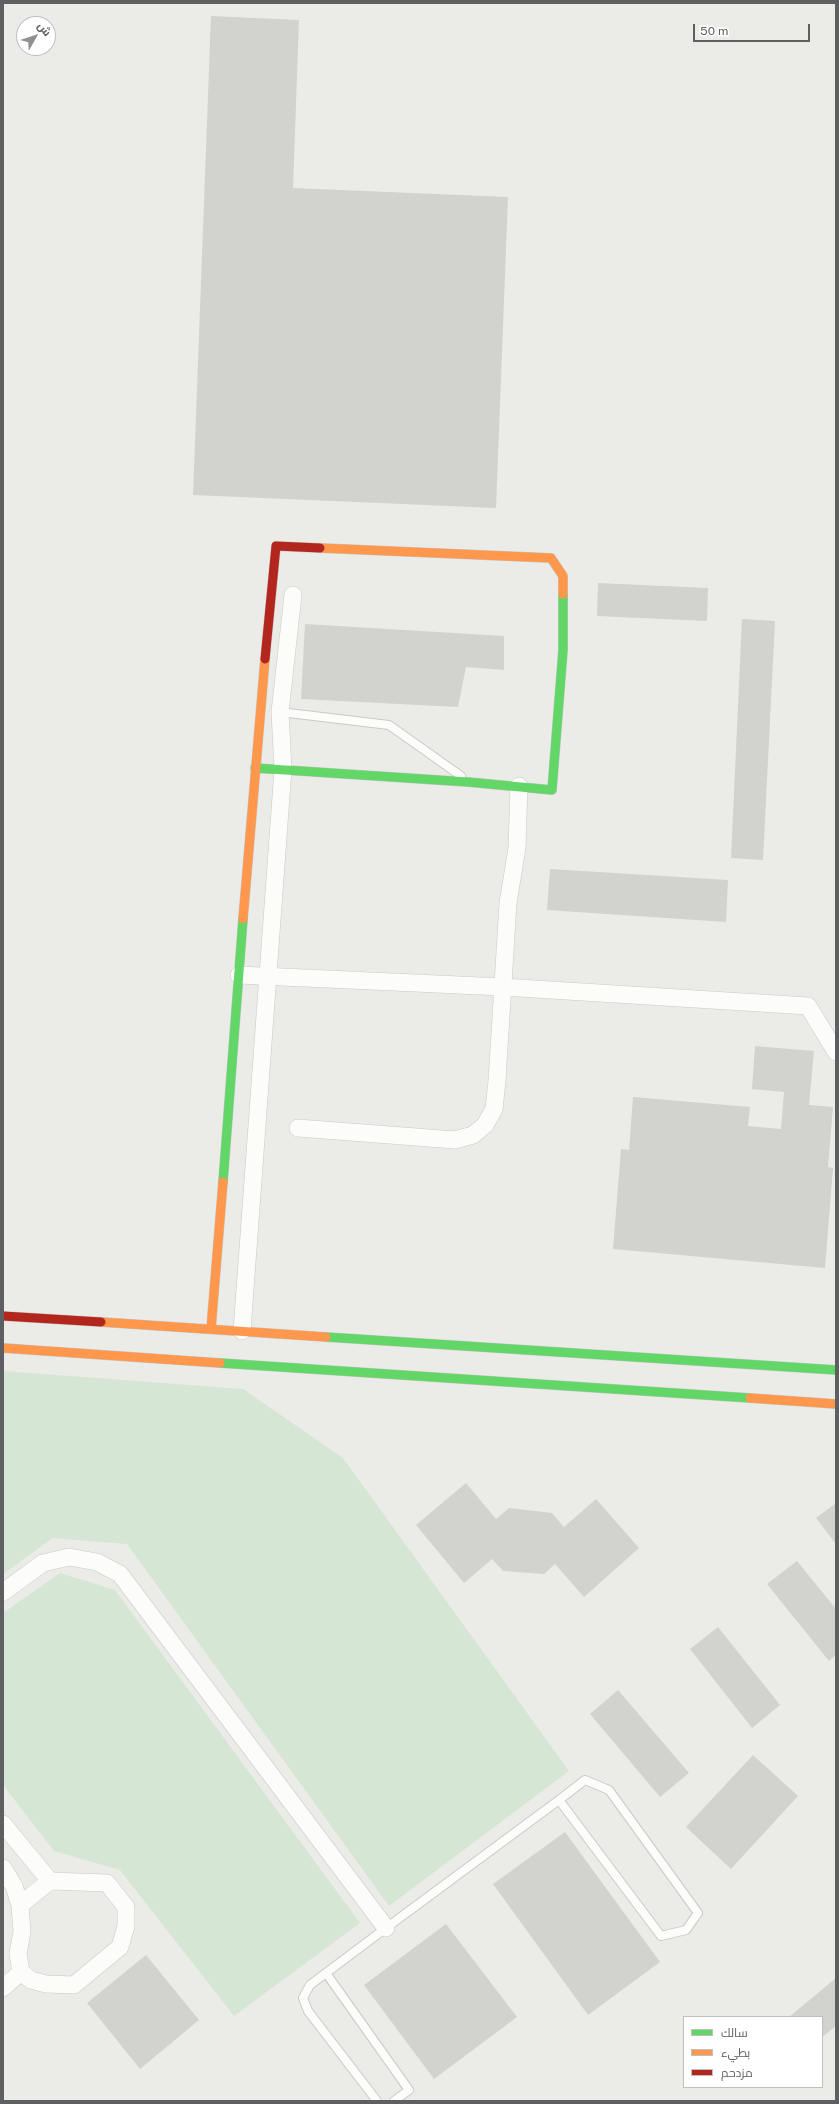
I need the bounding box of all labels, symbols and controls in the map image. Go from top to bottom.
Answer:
north arrow [16,16,56,56]
scale bar [695,16,812,42]
text: ش [35,20,54,38]
text: 50 m [700,24,728,38]
legend [683,2016,823,2088]
text: سالك [721,2026,748,2040]
text: بطيء [721,2046,750,2060]
text: مزدحم [721,2066,753,2080]

